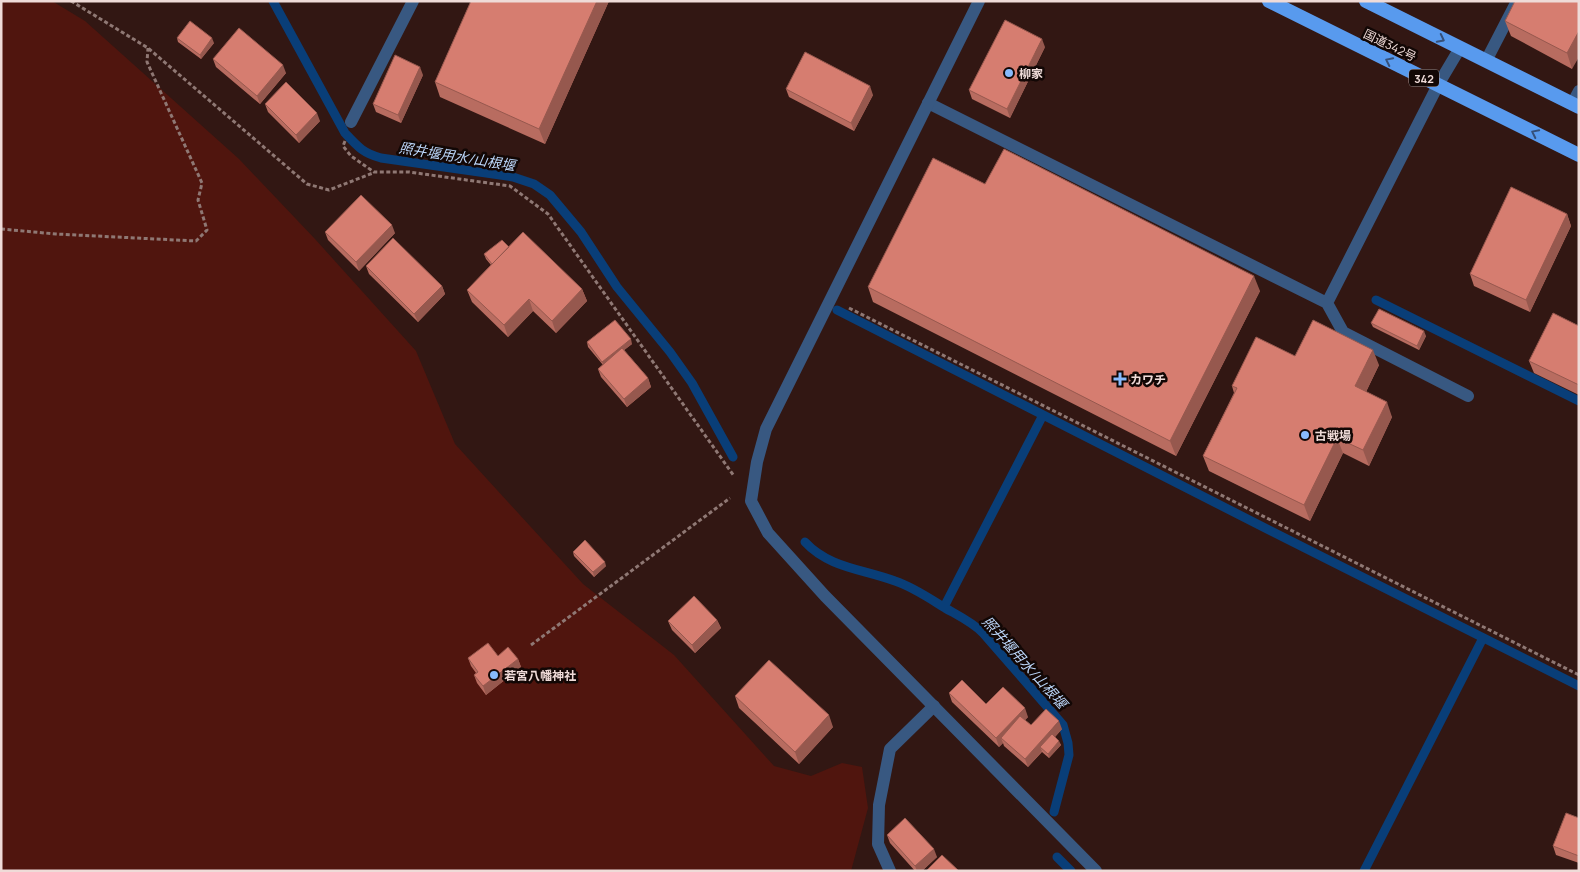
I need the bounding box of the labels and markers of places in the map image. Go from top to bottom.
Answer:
place label: 柳家 [1019,65,1043,82]
marker: 柳家 [1003,67,1015,79]
place label: カワチ [1130,371,1166,388]
marker: カワチ [1114,373,1126,385]
place label: 古戦場 [1315,427,1351,444]
marker: 古戦場 [1299,429,1311,441]
place label: 若宮八幡神社 [504,667,576,684]
marker: 若宮八幡神社 [488,669,500,681]

